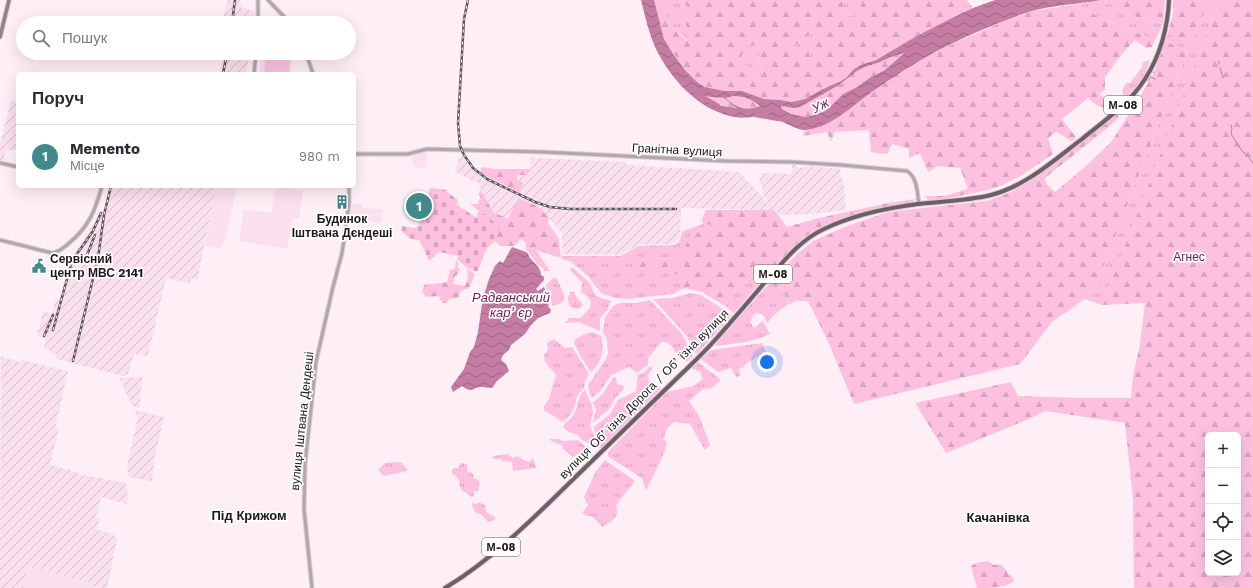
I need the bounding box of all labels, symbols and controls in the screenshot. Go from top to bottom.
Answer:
search box [16,16,356,60]
icon: search [30,27,52,49]
text: Пошук [62,29,107,47]
text: Поруч [32,88,84,108]
water label: Уж [808,94,832,117]
road number: М-08 [1104,96,1142,114]
text: Memento [70,140,140,158]
street label: Гранітна вулиця [632,141,722,159]
text: 1 [42,149,48,164]
text: 980 m [299,149,340,164]
text: Місце [70,158,105,173]
pin: 1 [406,191,432,221]
building icon: Будинок Іштвана Дєндеші [334,194,350,210]
place label: Будинок Іштвана Дєндеші [292,212,392,240]
park label: Агнес [1173,250,1205,264]
place label: Сервісний центр МВС 2141 [50,252,143,280]
public building icon: Сервісний центр МВС 2141 [31,258,47,274]
road number: М-08 [754,265,792,283]
water label: Радванський карʼєр [472,290,550,320]
street label: вулиця Обʼїзна Дорога / Обʼїзна вулиця [556,306,732,482]
street label: вулиця Іштвана Дендеші [288,351,316,491]
your location [757,352,777,372]
map controls [1205,432,1241,576]
button: + [1205,432,1241,468]
button: − [1205,468,1241,504]
button: locate [1205,504,1241,540]
district label: Під Крижом [211,508,287,523]
district label: Качанівка [967,510,1030,525]
road number: М-08 [482,538,520,556]
button: layers [1205,540,1241,576]

